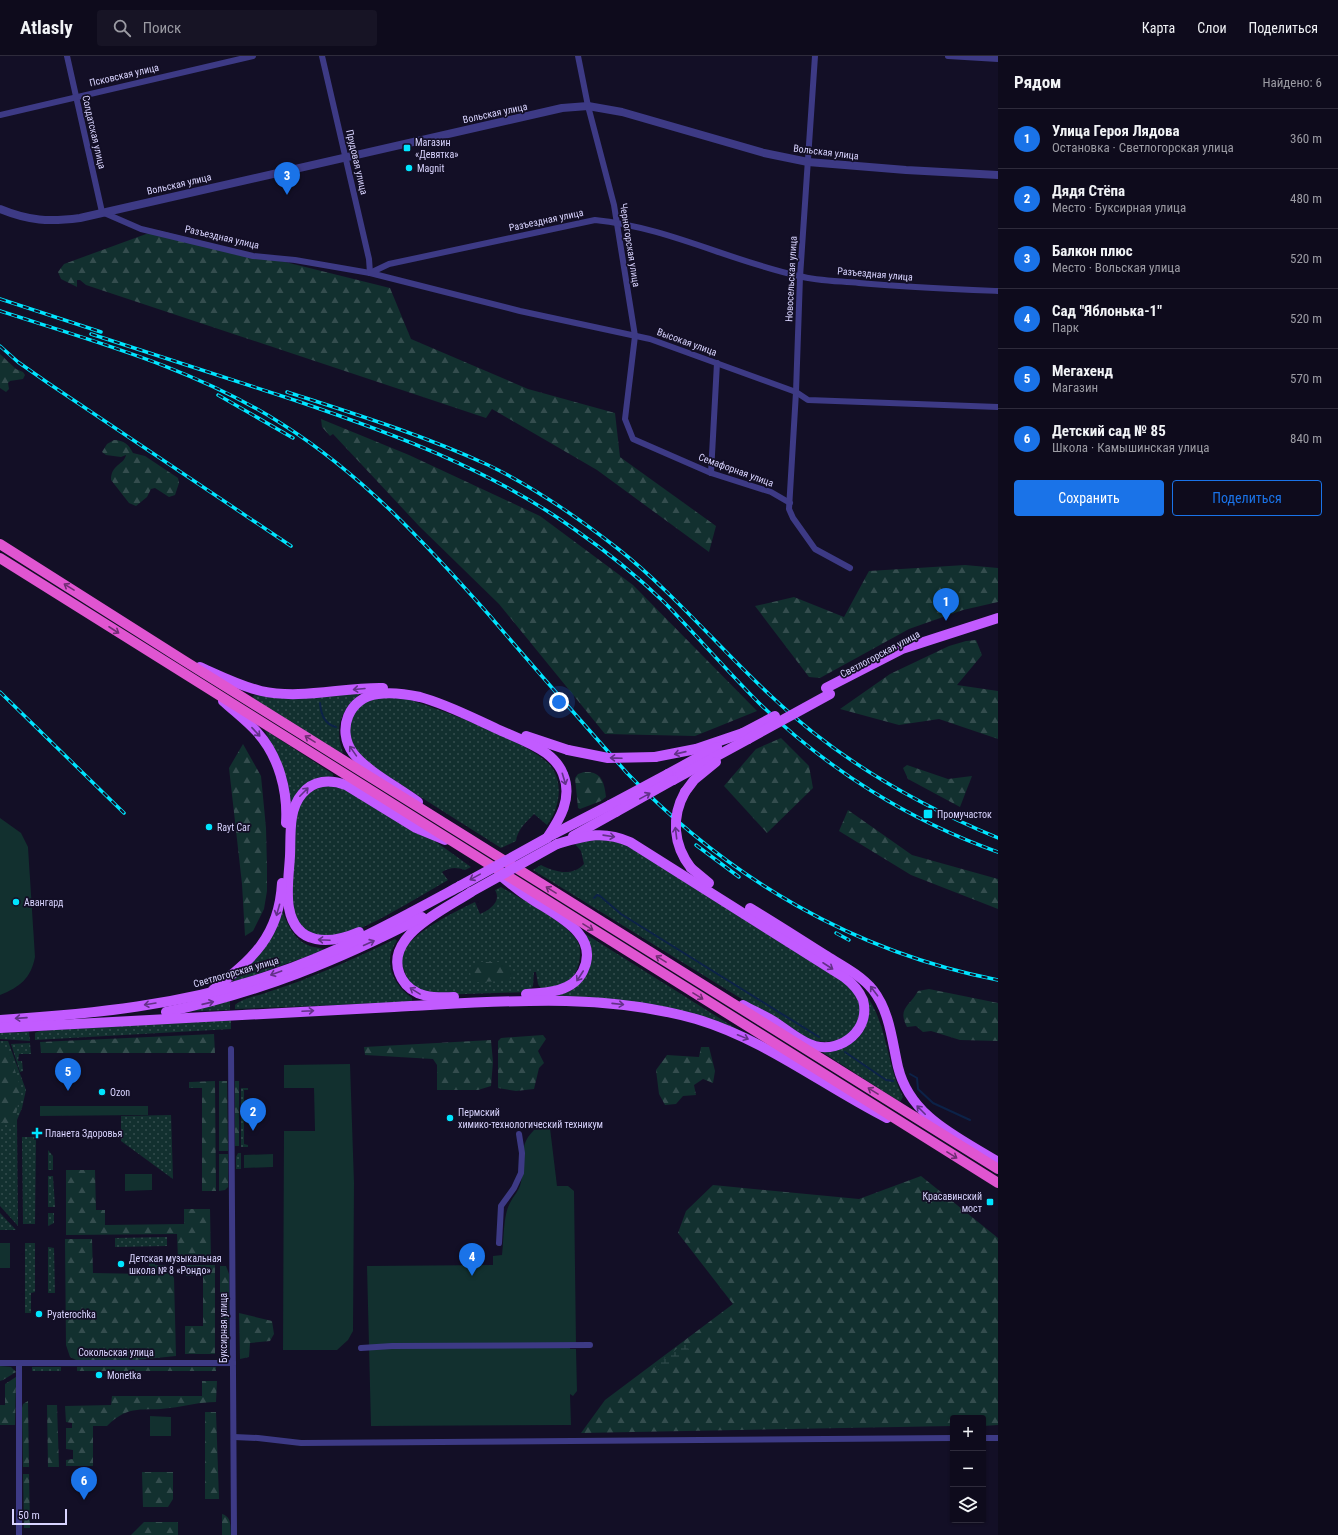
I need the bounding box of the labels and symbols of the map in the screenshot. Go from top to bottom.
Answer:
street label: Псковская улица [88,62,160,88]
street label: Солдатская улица [80,94,108,170]
street label: Вольская улица [462,101,529,125]
street label: Прудовая улица [344,128,370,196]
place label: Магазин «Девятка» [415,137,458,160]
marker: Магазин «Девятка» [402,143,412,153]
street label: Вольская улица [793,143,860,161]
pin: 3 [274,162,300,195]
marker: Magnit [404,163,414,173]
place label: Magnit [417,163,444,174]
street label: Вольская улица [146,171,212,197]
street label: Черногорская улица [618,202,642,288]
street label: Разъездная улица [508,207,584,233]
street label: Разъездная улица [184,223,260,251]
street label: Новосельская улица [783,236,799,322]
street label: Разъездная улица [837,265,913,283]
street label: Высокая улица [656,326,719,358]
street label: Семафорная улица [697,451,775,489]
one-way arrow [64,583,75,591]
pin: 1 [933,588,959,621]
one-way arrow [108,626,119,634]
street label: Светлогорская улица [838,628,922,680]
one-way arrow [353,685,366,692]
your location [549,692,569,712]
one-way arrow [251,727,261,737]
one-way arrow [305,735,316,743]
one-way arrow [349,746,357,757]
one-way arrow [673,750,686,758]
one-way arrow [610,755,623,762]
one-way arrow [561,772,568,785]
one-way arrow [300,787,309,797]
one-way arrow [638,792,650,799]
marker: Промучасток [922,808,934,820]
place label: Промучасток [937,809,992,820]
marker: Rayt Car [204,822,214,832]
place label: Rayt Car [217,822,250,833]
one-way arrow [672,826,680,839]
one-way arrow [602,832,615,840]
one-way arrow [470,874,482,882]
one-way arrow [545,886,557,894]
marker: Авангард [11,897,21,907]
place label: Авангард [24,897,64,908]
one-way arrow [274,903,281,916]
one-way arrow [582,924,594,932]
one-way arrow [318,937,331,944]
one-way arrow [363,939,375,947]
street label: Светлогорская улица [192,954,280,989]
one-way arrow [655,955,667,963]
one-way arrow [822,963,834,971]
one-way arrow [271,970,283,978]
one-way arrow [575,970,584,981]
one-way arrow [409,986,421,994]
one-way arrow [869,986,878,997]
one-way arrow [692,993,704,1001]
one-way arrow [202,998,215,1006]
one-way arrow [144,1000,157,1008]
one-way arrow [611,1000,624,1007]
one-way arrow [301,1007,314,1014]
one-way arrow [15,1015,28,1022]
one-way arrow [736,1033,748,1041]
pin: 5 [55,1058,81,1091]
marker: Ozon [97,1087,107,1097]
place label: Ozon [110,1087,130,1098]
one-way arrow [867,1087,878,1095]
pin: 2 [240,1098,266,1131]
one-way arrow [916,1105,926,1115]
place label: Пермский химико-технологический техникум [458,1107,603,1130]
marker: Пермский химико-технологический техникум [445,1113,455,1123]
marker: Планета Здоровья [32,1128,42,1138]
place label: Планета Здоровья [45,1128,122,1139]
one-way arrow [946,1151,958,1159]
place label: Красавинский мост [923,1191,982,1214]
marker: Красавинский мост [985,1197,995,1207]
pin: 4 [459,1243,485,1276]
place label: Детская музыкальная школа № 8 «Рондо» [129,1253,222,1276]
marker: Детская музыкальная школа № 8 «Рондо» [116,1259,126,1269]
street label: Буксирная улица [218,1293,229,1363]
marker: Pyaterochka [34,1309,44,1319]
place label: Pyaterochka [47,1309,96,1320]
street label: Сокольская улица [78,1347,154,1358]
marker: Monetka [94,1370,104,1380]
place label: Monetka [107,1370,142,1381]
pin: 6 [71,1467,97,1500]
scale bar [12,1507,67,1526]

